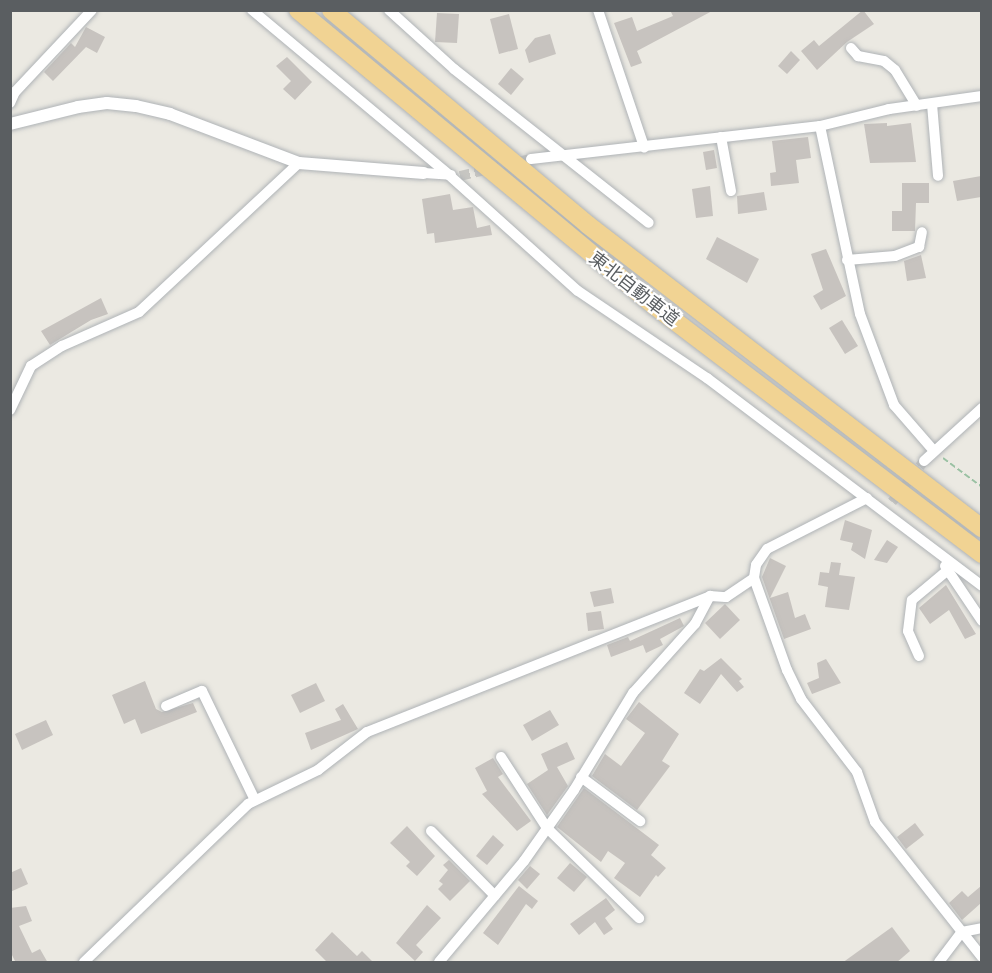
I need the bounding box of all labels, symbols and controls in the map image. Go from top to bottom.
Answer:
street label: 東北自動車道 [585,247,683,331]

